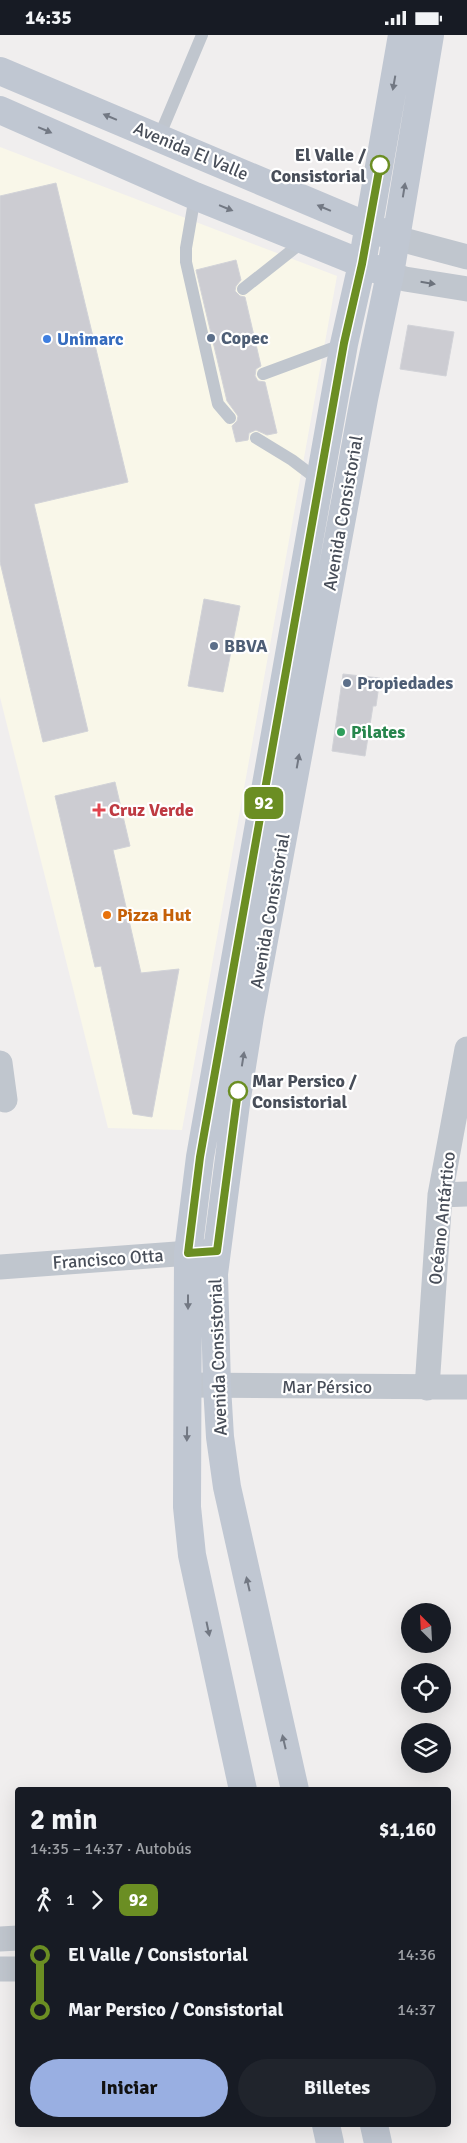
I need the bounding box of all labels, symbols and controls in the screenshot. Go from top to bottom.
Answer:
text: 14:35 [25,6,72,30]
one-way arrow [389,75,397,91]
one-way arrow [102,113,117,121]
street label: Avenida El Valle [130,117,252,185]
one-way arrow [38,126,52,134]
place label: El Valle / Consistorial [271,144,367,187]
marker: El Valle / Consistorial [370,155,390,175]
one-way arrow [401,182,409,198]
one-way arrow [316,204,331,212]
one-way arrow [219,205,233,213]
one-way arrow [421,279,437,287]
place label: Copec [221,327,269,349]
place label: Unimarc [57,328,124,350]
marker: Copec [205,332,217,344]
marker: Unimarc [41,333,53,345]
street label: Avenida Consistorial [319,434,367,592]
place label: BBVA [224,635,268,657]
marker: BBVA [208,640,220,652]
place label: Propiedades [357,672,453,694]
marker: Propiedades [341,677,353,689]
place label: Pilates [351,721,405,743]
marker: Pilates [335,726,347,738]
one-way arrow [294,753,302,769]
line badge: 92 [242,787,286,819]
text: 92 [254,792,274,814]
place label: Cruz Verde [109,799,194,821]
marker: Cruz Verde [93,804,105,816]
street label: Avenida Consistorial [246,832,294,990]
place label: Pizza Hut [117,904,192,926]
marker: Pizza Hut [101,909,113,921]
one-way arrow [240,1051,248,1067]
place label: Mar Persico / Consistorial [252,1070,358,1113]
marker: Mar Persico / Consistorial [228,1081,248,1101]
street label: Océano Antártico [424,1150,460,1286]
street label: Francisco Otta [52,1244,164,1274]
street label: Avenida Consistorial [204,1278,232,1436]
one-way arrow [184,1294,192,1310]
street label: Mar Pérsico [282,1376,372,1398]
one-way arrow [183,1426,191,1442]
one-way arrow [244,1577,252,1592]
north arrow [401,1603,451,1653]
map controls [401,1603,451,1773]
one-way arrow [204,1622,212,1637]
button: locate [401,1663,451,1713]
button: layers [401,1723,451,1773]
one-way arrow [280,1735,288,1750]
text: 2 min [30,1803,98,1837]
text: $1,160 [379,1818,436,1842]
text: 14:35 – 14:37 · Autobús [30,1839,191,1859]
icon: walk [30,1886,58,1914]
icon: forward [83,1886,111,1914]
text: 92 [129,1889,148,1911]
text: 1 [66,1890,75,1910]
text: El Valle / Consistorial [68,1943,248,1967]
text: 14:36 [397,1945,436,1965]
text: Mar Persico / Consistorial [68,1998,283,2022]
text: 14:37 [397,2000,436,2020]
button: Iniciar [30,2059,228,2117]
button: Billetes [238,2059,436,2117]

